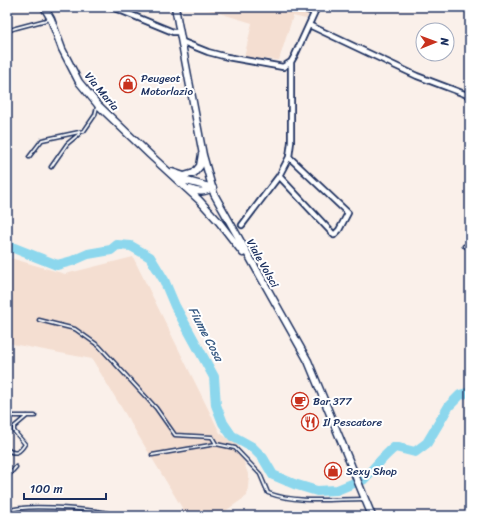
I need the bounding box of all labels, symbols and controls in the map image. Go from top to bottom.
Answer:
north arrow [415,22,455,62]
text: N [435,37,454,46]
street label: Via Maria [80,68,124,115]
place label: Peugeot Motorlazio [141,69,193,101]
shop icon: Peugeot Motorlazio [118,74,138,94]
street label: Viale Volsci [241,235,284,292]
water label: Fiume Cosa [182,303,231,367]
cafe icon: Bar 377 [290,391,310,411]
place label: Bar 377 [313,392,352,411]
restaurant icon: Il Pescatore [300,412,320,432]
place label: Il Pescatore [322,413,383,432]
shop icon: Sexy Shop [323,461,343,481]
place label: Sexy Shop [346,462,397,481]
scale bar [24,475,106,501]
text: 100 m [30,478,63,500]

